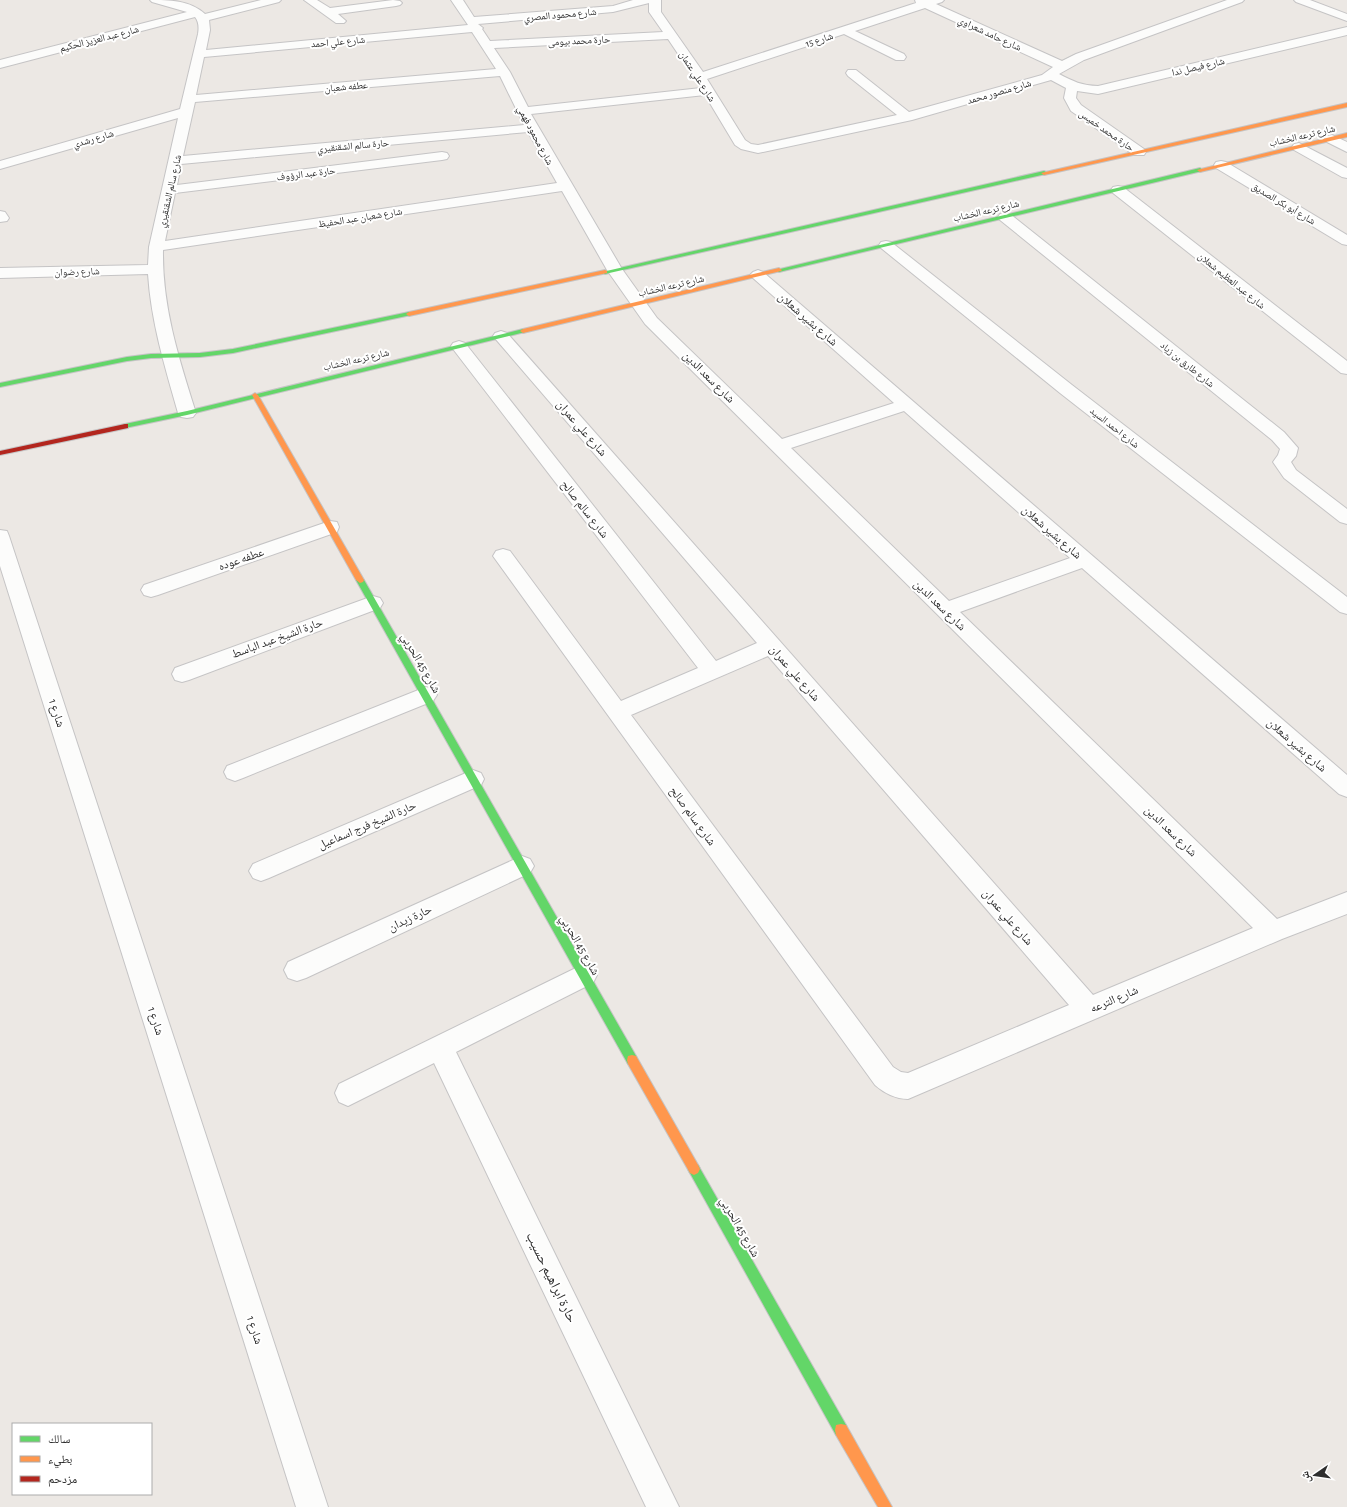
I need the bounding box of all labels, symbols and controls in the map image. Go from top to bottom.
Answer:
street label: شارع محمود المصري [523,7,598,26]
street label: شارع حامد شعراوي [955,15,1023,55]
street label: شارع عبد العزيز الحكيم [59,24,141,56]
street label: شارع 15 [804,31,835,50]
street label: حارة محمد بيومى [547,34,611,49]
street label: شارع علي احمد [311,35,366,52]
street label: شارع علي عثمان [675,50,717,105]
street label: شارع فيصل ندا [1171,56,1226,79]
street label: شارع منصور محمد [966,78,1033,107]
street label: عطفه شعبان [324,80,368,95]
street label: شارع محمود فهمي [513,104,555,168]
street label: حارة محمد خميس [1077,108,1136,155]
street label: شارع ترعه الخشاب [1268,123,1337,149]
street label: شارع رشدي [72,128,116,152]
street label: حارة سالم الشقنقيري [317,138,390,157]
street label: شارع سالم الشقنقيري [157,153,186,229]
street label: حارة عبد الرؤوف [276,165,337,183]
street label: شارع أبو بكر الصديق [1250,179,1318,228]
street label: شارع ترعه الخشاب [952,198,1021,224]
street label: شارع شعبان عبد الحفيظ [317,206,404,231]
street label: شارع عبد العظيم شعلان [1195,251,1267,313]
street label: شارع رضوان [54,266,100,279]
street label: شارع ترعه الخشاب [637,273,706,299]
street label: شارع بشير شعلان [775,290,840,350]
street label: شارع طارق بن زياد [1158,340,1216,390]
street label: شارع ترعه الخشاب [322,347,391,373]
street label: شارع سعد الدين [679,349,737,407]
street label: شارع علي عمران [552,398,609,461]
street label: شارع احمد السيد [1087,406,1141,451]
street label: شارع سالم صالح [557,478,611,541]
street label: شارع بشير شعلان [1019,503,1084,563]
street label: عطفه عوده [217,546,265,572]
street label: شارع سعد الدين [910,577,969,634]
street label: حارة الشيخ عبد الباسط [230,616,325,661]
street label: شارع 45 الحربي [395,631,443,697]
street label: شارع علي عمران [765,643,822,706]
street label: شارع 1 [45,697,67,729]
street label: شارع بشير شعلان [1264,716,1329,776]
street label: شارع سالم صالح [666,784,718,849]
street label: حارة الشيخ فرج اسماعيل [316,799,419,852]
street label: شارع سعد الدين [1141,803,1200,860]
street label: شارع علي عمران [978,887,1035,950]
street label: حارة زيدان [386,903,434,934]
street label: شارع 45 الحربي [554,913,602,979]
street label: شارع الترعه [1088,984,1141,1016]
street label: شارع 1 [144,1005,166,1037]
street label: شارع 45 الحربي [714,1195,762,1261]
street label: حارة ابراهيم حسيب [521,1230,579,1326]
street label: شارع 1 [243,1314,265,1346]
legend [12,1423,152,1495]
text: سالك [48,1433,70,1445]
text: بطيء [48,1453,72,1469]
north arrow [1295,1455,1335,1495]
text: ش [1299,1469,1314,1484]
text: مزدحم [48,1473,77,1487]

